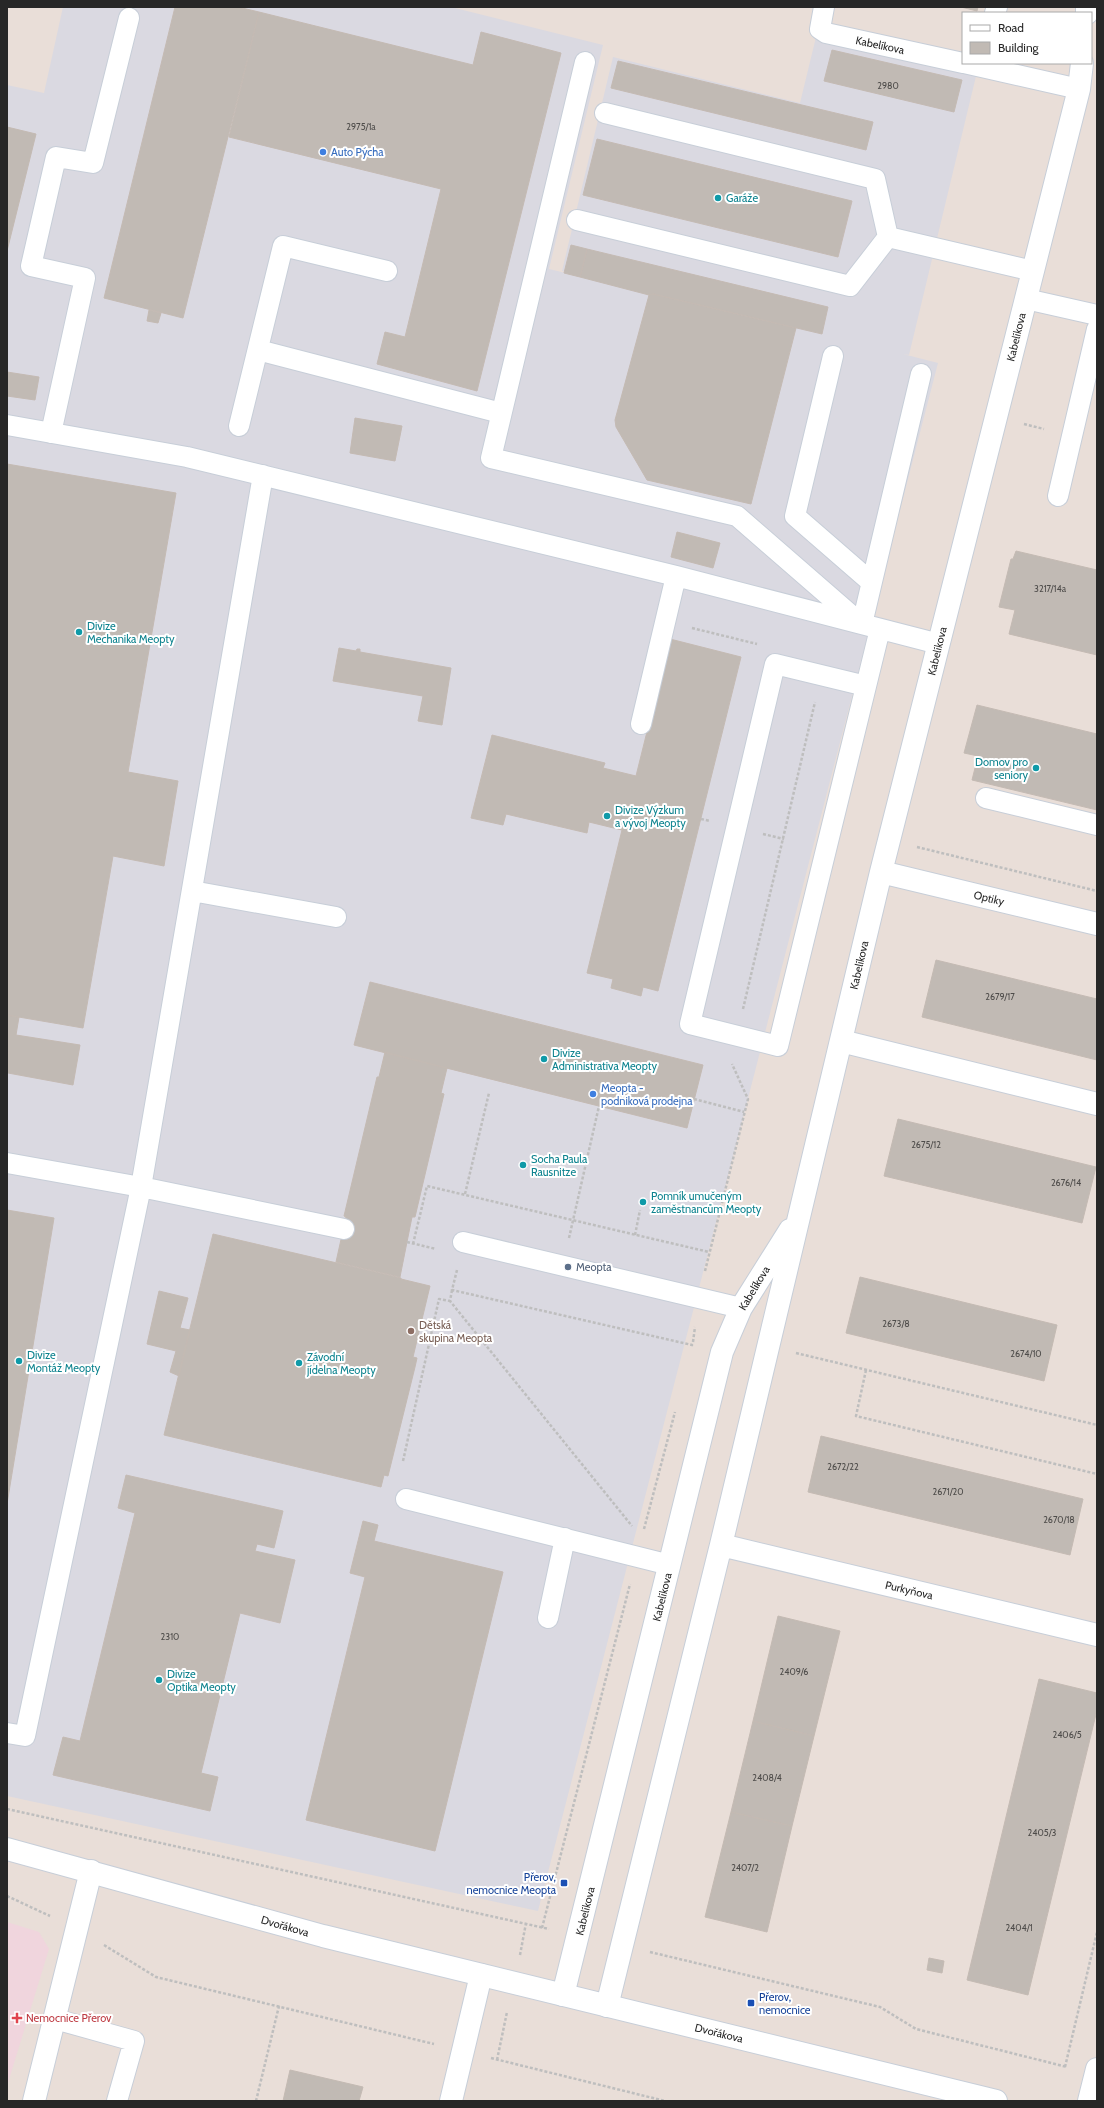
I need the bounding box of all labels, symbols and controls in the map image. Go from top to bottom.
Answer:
legend [962,12,1092,64]
text: Road [998,20,1024,35]
street label: Kabelíkova [854,33,906,57]
text: Building [998,40,1040,55]
house number: 2980 [877,80,899,91]
house number: 2975/1a [346,121,376,132]
place label: Auto Pýcha [331,145,384,159]
marker: Auto Pýcha [318,147,328,157]
place label: Garáže [726,191,758,205]
marker: Garáže [713,193,723,203]
street label: Kabelíkova [1003,311,1029,363]
house number: 3217/14a [1034,583,1067,594]
place label: Divize Mechanika Meopty [87,619,175,646]
street label: Kabelíkova [924,625,950,677]
marker: Divize Mechanika Meopty [74,627,84,637]
place label: Domov pro seniory [975,755,1028,782]
marker: Domov pro seniory [1031,763,1041,773]
place label: Divize Výzkum a vývoj Meopty [615,803,686,830]
marker: Divize Výzkum a vývoj Meopty [602,811,612,821]
street label: Optiky [972,887,1006,909]
street label: Kabelíkova [847,939,872,991]
house number: 2679/17 [985,991,1015,1002]
place label: Divize Administrativa Meopty [552,1046,657,1073]
marker: Divize Administrativa Meopty [539,1054,549,1064]
place label: Meopta - podniková prodejna [601,1081,693,1108]
marker: Meopta - podniková prodejna [588,1089,598,1099]
house number: 2675/12 [911,1139,941,1150]
place label: Socha Paula Rausnitze [531,1152,588,1179]
marker: Socha Paula Rausnitze [518,1160,528,1170]
house number: 2676/14 [1051,1177,1081,1188]
place label: Pomník umučeným zaměstnancům Meopty [651,1189,762,1216]
marker: Pomník umučeným zaměstnancům Meopty [638,1197,648,1207]
place label: Meopta [576,1260,612,1274]
marker: Meopta [563,1262,573,1272]
street label: Kabelíkova [735,1263,773,1313]
place label: Dětská skupina Meopta [419,1318,493,1345]
house number: 2673/8 [882,1318,910,1329]
marker: Dětská skupina Meopta [406,1326,416,1336]
place label: Divize Montáž Meopty [27,1348,101,1375]
house number: 2674/10 [1010,1348,1042,1359]
place label: Závodní jídelna Meopty [306,1350,376,1377]
marker: Divize Montáž Meopty [14,1356,24,1366]
marker: Závodní jídelna Meopty [294,1358,304,1368]
house number: 2672/22 [827,1461,859,1472]
house number: 2671/20 [932,1486,964,1497]
house number: 2670/18 [1043,1514,1075,1525]
street label: Kabelíkova [649,1571,675,1623]
street label: Purkyňova [884,1578,935,1602]
house number: 2310 [161,1631,179,1642]
house number: 2409/6 [780,1666,808,1677]
place label: Divize Optika Meopty [167,1667,236,1694]
marker: Divize Optika Meopty [154,1675,164,1685]
house number: 2406/5 [1052,1729,1082,1740]
house number: 2408/4 [752,1772,782,1783]
house number: 2405/3 [1028,1827,1057,1838]
house number: 2407/2 [731,1862,759,1873]
place label: Přerov, nemocnice Meopta [467,1870,557,1897]
marker: Přerov, nemocnice Meopta [559,1878,569,1888]
street label: Kabelíkova [572,1885,598,1937]
street label: Dvořákova [259,1912,311,1940]
house number: 2404/1 [1005,1922,1033,1933]
place label: Přerov, nemocnice [759,1990,811,2017]
marker: Přerov, nemocnice [746,1998,756,2008]
place label: Nemocnice Přerov [26,2011,112,2025]
marker: Nemocnice Přerov [11,2012,23,2024]
street label: Dvořákova [693,2020,745,2046]

